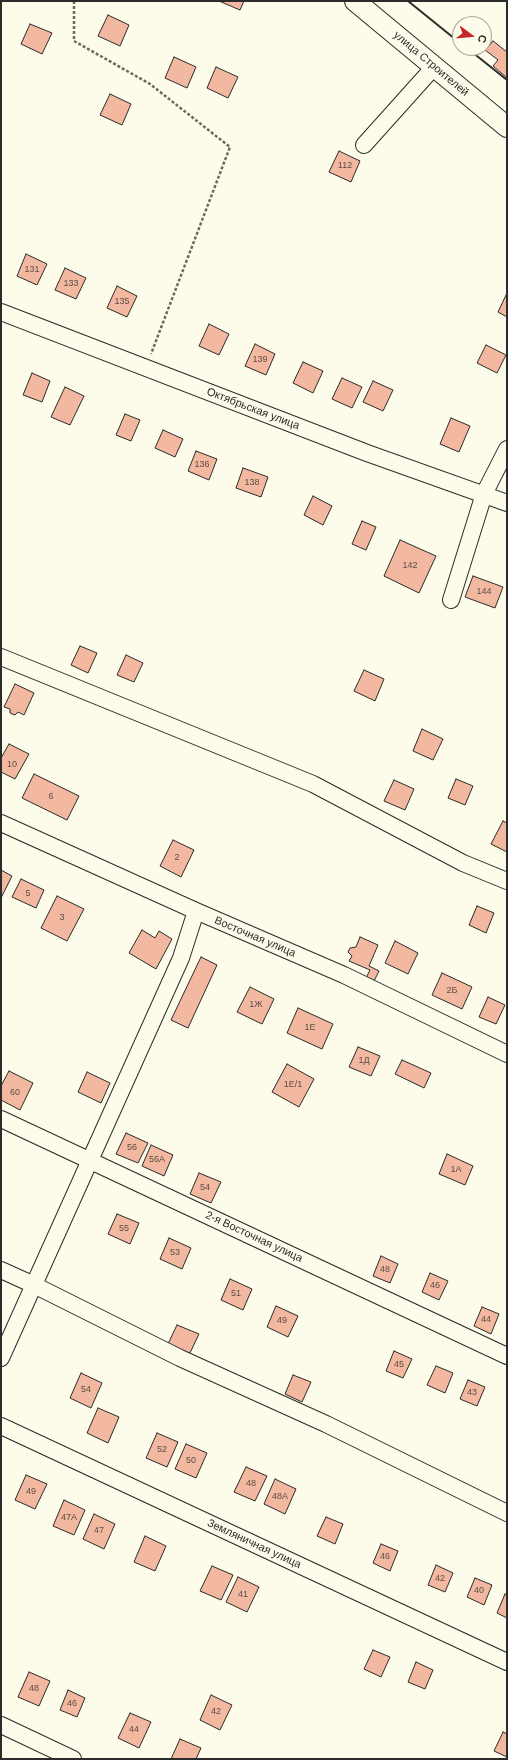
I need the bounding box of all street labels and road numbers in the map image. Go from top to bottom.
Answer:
street label: улица Строителей [391,29,471,99]
street label: Октябрьская улица [205,385,301,433]
street label: Восточная улица [212,914,298,960]
street label: 2-я Восточная улица [203,1209,305,1265]
street label: Земляничная улица [205,1516,303,1572]

